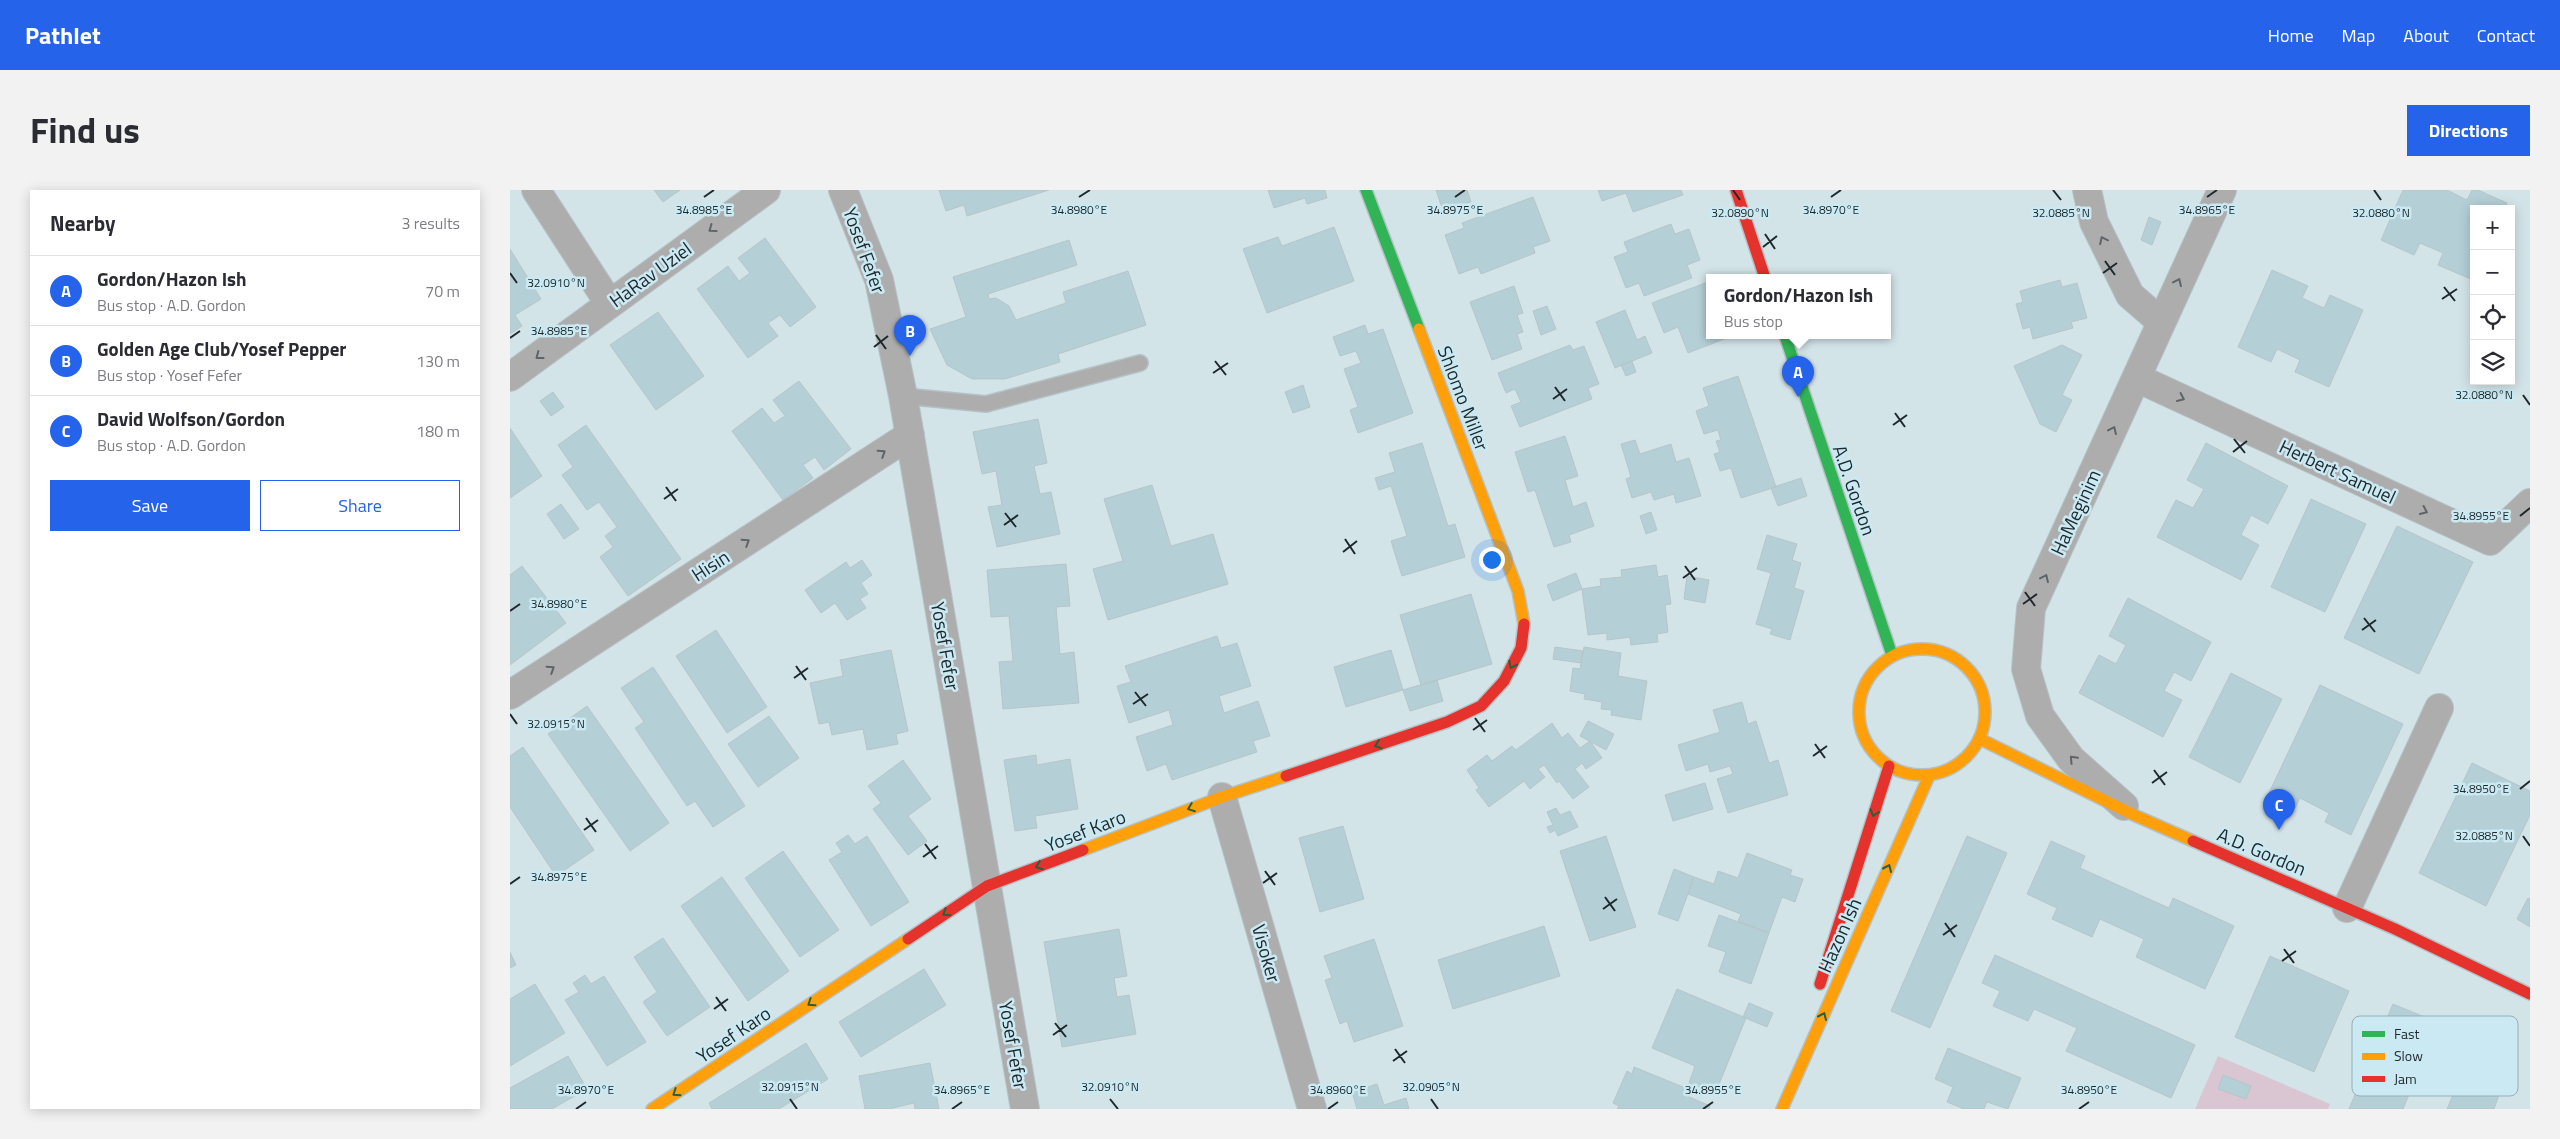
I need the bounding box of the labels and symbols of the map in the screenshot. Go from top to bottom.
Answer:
text: 34.8985°E [676,200,732,219]
text: 34.8980°E [1051,200,1107,219]
text: 34.8975°E [1427,200,1483,219]
text: 34.8970°E [1803,200,1859,219]
text: 34.8965°E [2179,200,2235,219]
street label: Yosef Fefer [836,203,894,297]
text: 32.0890°N [1711,203,1769,222]
text: 32.0885°N [2032,203,2090,222]
text: 32.0880°N [2352,203,2410,222]
one-way arrow [708,223,718,232]
street label: HaRav Uziel [603,234,697,314]
one-way arrow [2099,236,2109,245]
text: 32.0910°N [527,273,585,292]
one-way arrow [2172,278,2183,287]
pin: B [894,315,926,356]
text: 34.8985°E [531,321,587,340]
street label: Shlomo Miller [1431,341,1497,455]
one-way arrow [535,350,545,359]
pin: A [1782,356,1814,397]
text: 32.0880°N [2455,385,2513,404]
one-way arrow [2176,392,2185,403]
one-way arrow [2106,426,2117,435]
street label: Herbert Samuel [2275,431,2401,511]
street label: A.D. Gordon [1826,441,1884,539]
one-way arrow [876,450,886,459]
street label: HaMeginim [2042,464,2108,560]
one-way arrow [2419,504,2428,515]
text: 34.8955°E [2453,506,2509,525]
one-way arrow [740,539,749,548]
street label: Hisin [685,542,735,588]
your location [1479,547,1505,573]
one-way arrow [2038,574,2049,583]
text: 34.8980°E [531,594,587,613]
street label: Yosef Fefer [924,599,968,693]
one-way arrow [1508,660,1518,669]
one-way arrow [546,665,555,675]
text: 32.0915°N [527,714,585,733]
one-way arrow [1374,739,1383,749]
one-way arrow [2070,755,2079,764]
text: 34.8950°E [2453,779,2509,798]
pin: C [2263,789,2295,830]
street label: Yosef Karo [1040,801,1130,859]
one-way arrow [1187,802,1196,812]
one-way arrow [1870,808,1880,817]
street label: A.D. Gordon [2213,819,2311,883]
text: 32.0885°N [2455,826,2513,845]
one-way arrow [1035,860,1044,870]
one-way arrow [1882,864,1893,873]
text: 34.8975°E [531,867,587,886]
street label: Hazon Ish [1810,893,1868,977]
one-way arrow [943,907,952,916]
street label: Visoker [1245,921,1289,986]
one-way arrow [807,997,817,1006]
street label: Yosef Karo [690,998,776,1070]
street label: Yosef Fefer [992,998,1036,1092]
one-way arrow [1816,1012,1827,1021]
legend [2352,1016,2518,1096]
text: Fast [2394,1023,2419,1044]
text: Slow [2394,1045,2423,1066]
text: Jam [2394,1068,2417,1089]
text: 32.0915°N [761,1077,819,1096]
text: 32.0910°N [1081,1077,1139,1096]
text: 32.0905°N [1402,1077,1460,1096]
text: 34.8970°E [558,1080,614,1099]
text: 34.8965°E [934,1080,990,1099]
text: 34.8960°E [1310,1080,1366,1099]
text: 34.8955°E [1685,1080,1741,1099]
text: 34.8950°E [2061,1080,2117,1099]
one-way arrow [672,1087,682,1096]

